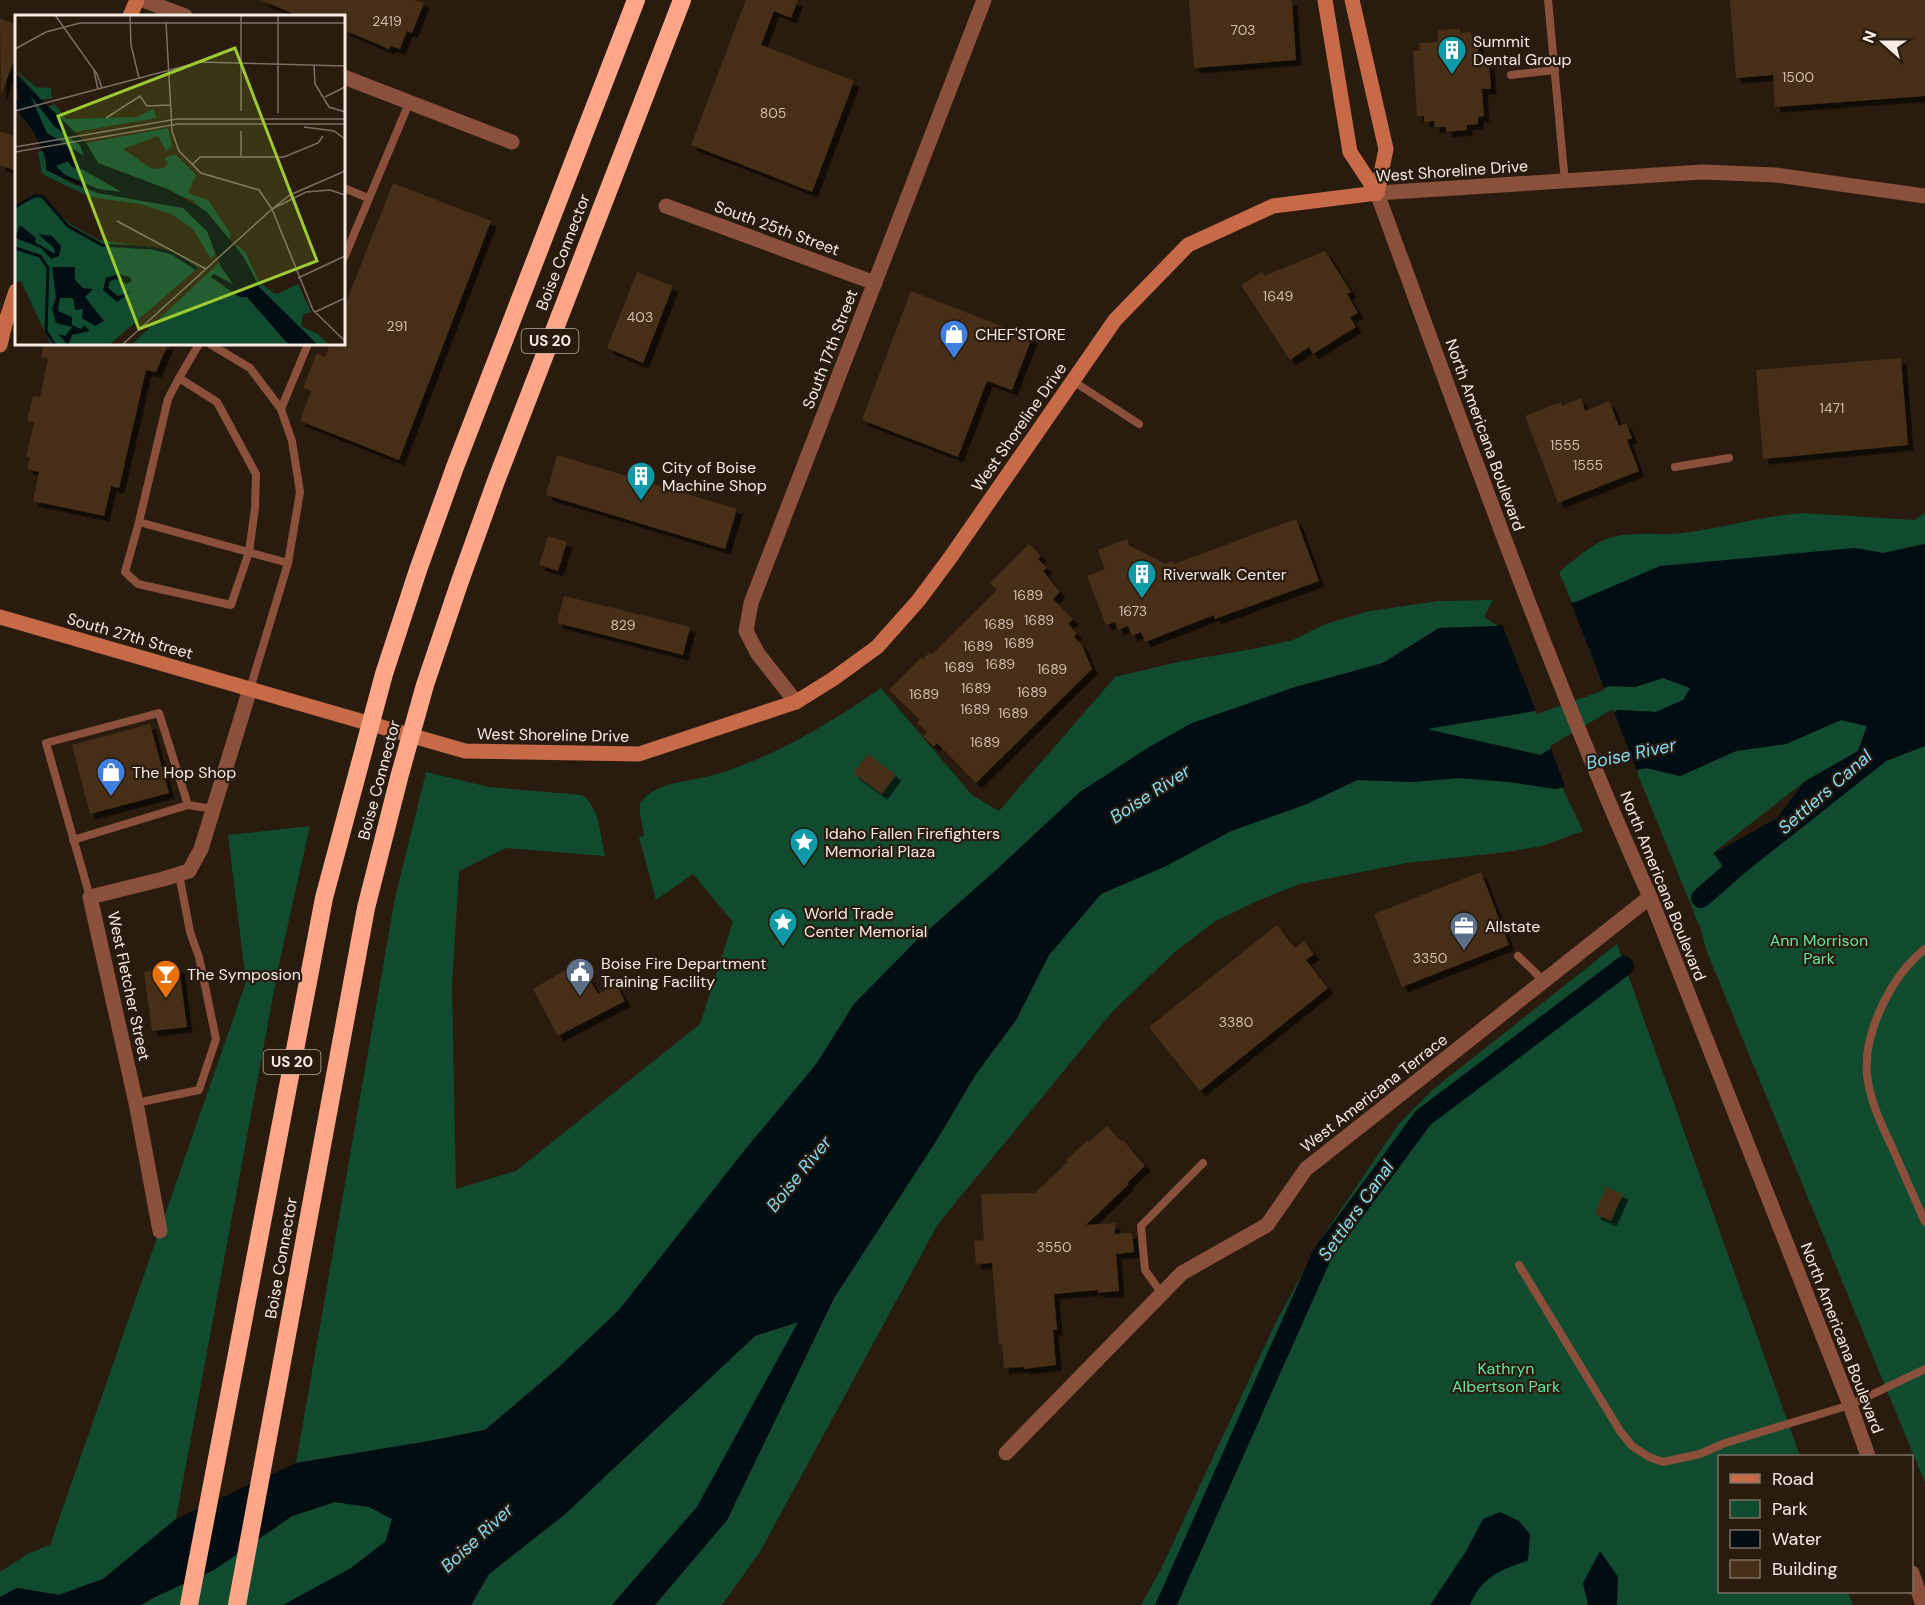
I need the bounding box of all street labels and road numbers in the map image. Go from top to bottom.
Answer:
street label: West Shoreline Drive [1375,155,1529,187]
street label: Boise Connector [531,191,595,313]
street label: South 25th Street [712,196,842,260]
street label: South 17th Street [798,286,862,412]
road number: US 20 [522,329,578,353]
street label: North Americana Boulevard [1440,336,1530,534]
street label: West Shoreline Drive [967,359,1071,495]
street label: South 27th Street [65,608,195,664]
street label: Boise Connector [353,718,405,842]
street label: West Shoreline Drive [477,723,629,747]
street label: North Americana Boulevard [1615,788,1711,984]
street label: West Fletcher Street [103,910,155,1062]
street label: West Americana Terrace [1296,1029,1452,1157]
road number: US 20 [264,1050,320,1074]
street label: Boise Connector [260,1195,302,1320]
street label: North Americana Boulevard [1796,1240,1888,1436]

